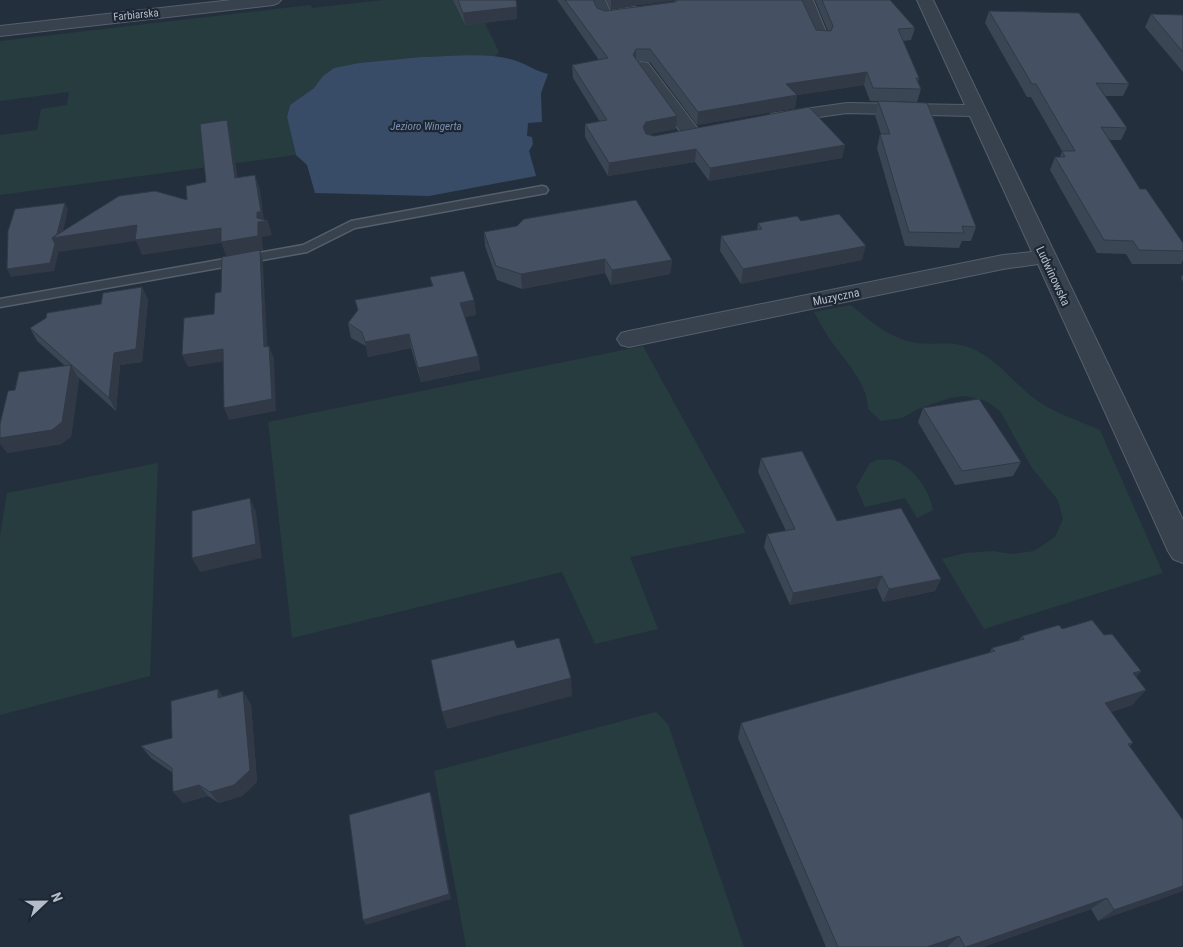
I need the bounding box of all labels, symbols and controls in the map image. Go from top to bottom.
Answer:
street label: Farbiarska [113,6,159,24]
water label: Jezioro Wingerta [390,120,462,133]
street label: Ludwinowska [1033,244,1073,308]
street label: Muzyczna [811,285,861,309]
north arrow [20,877,70,927]
text: N [48,890,66,904]

